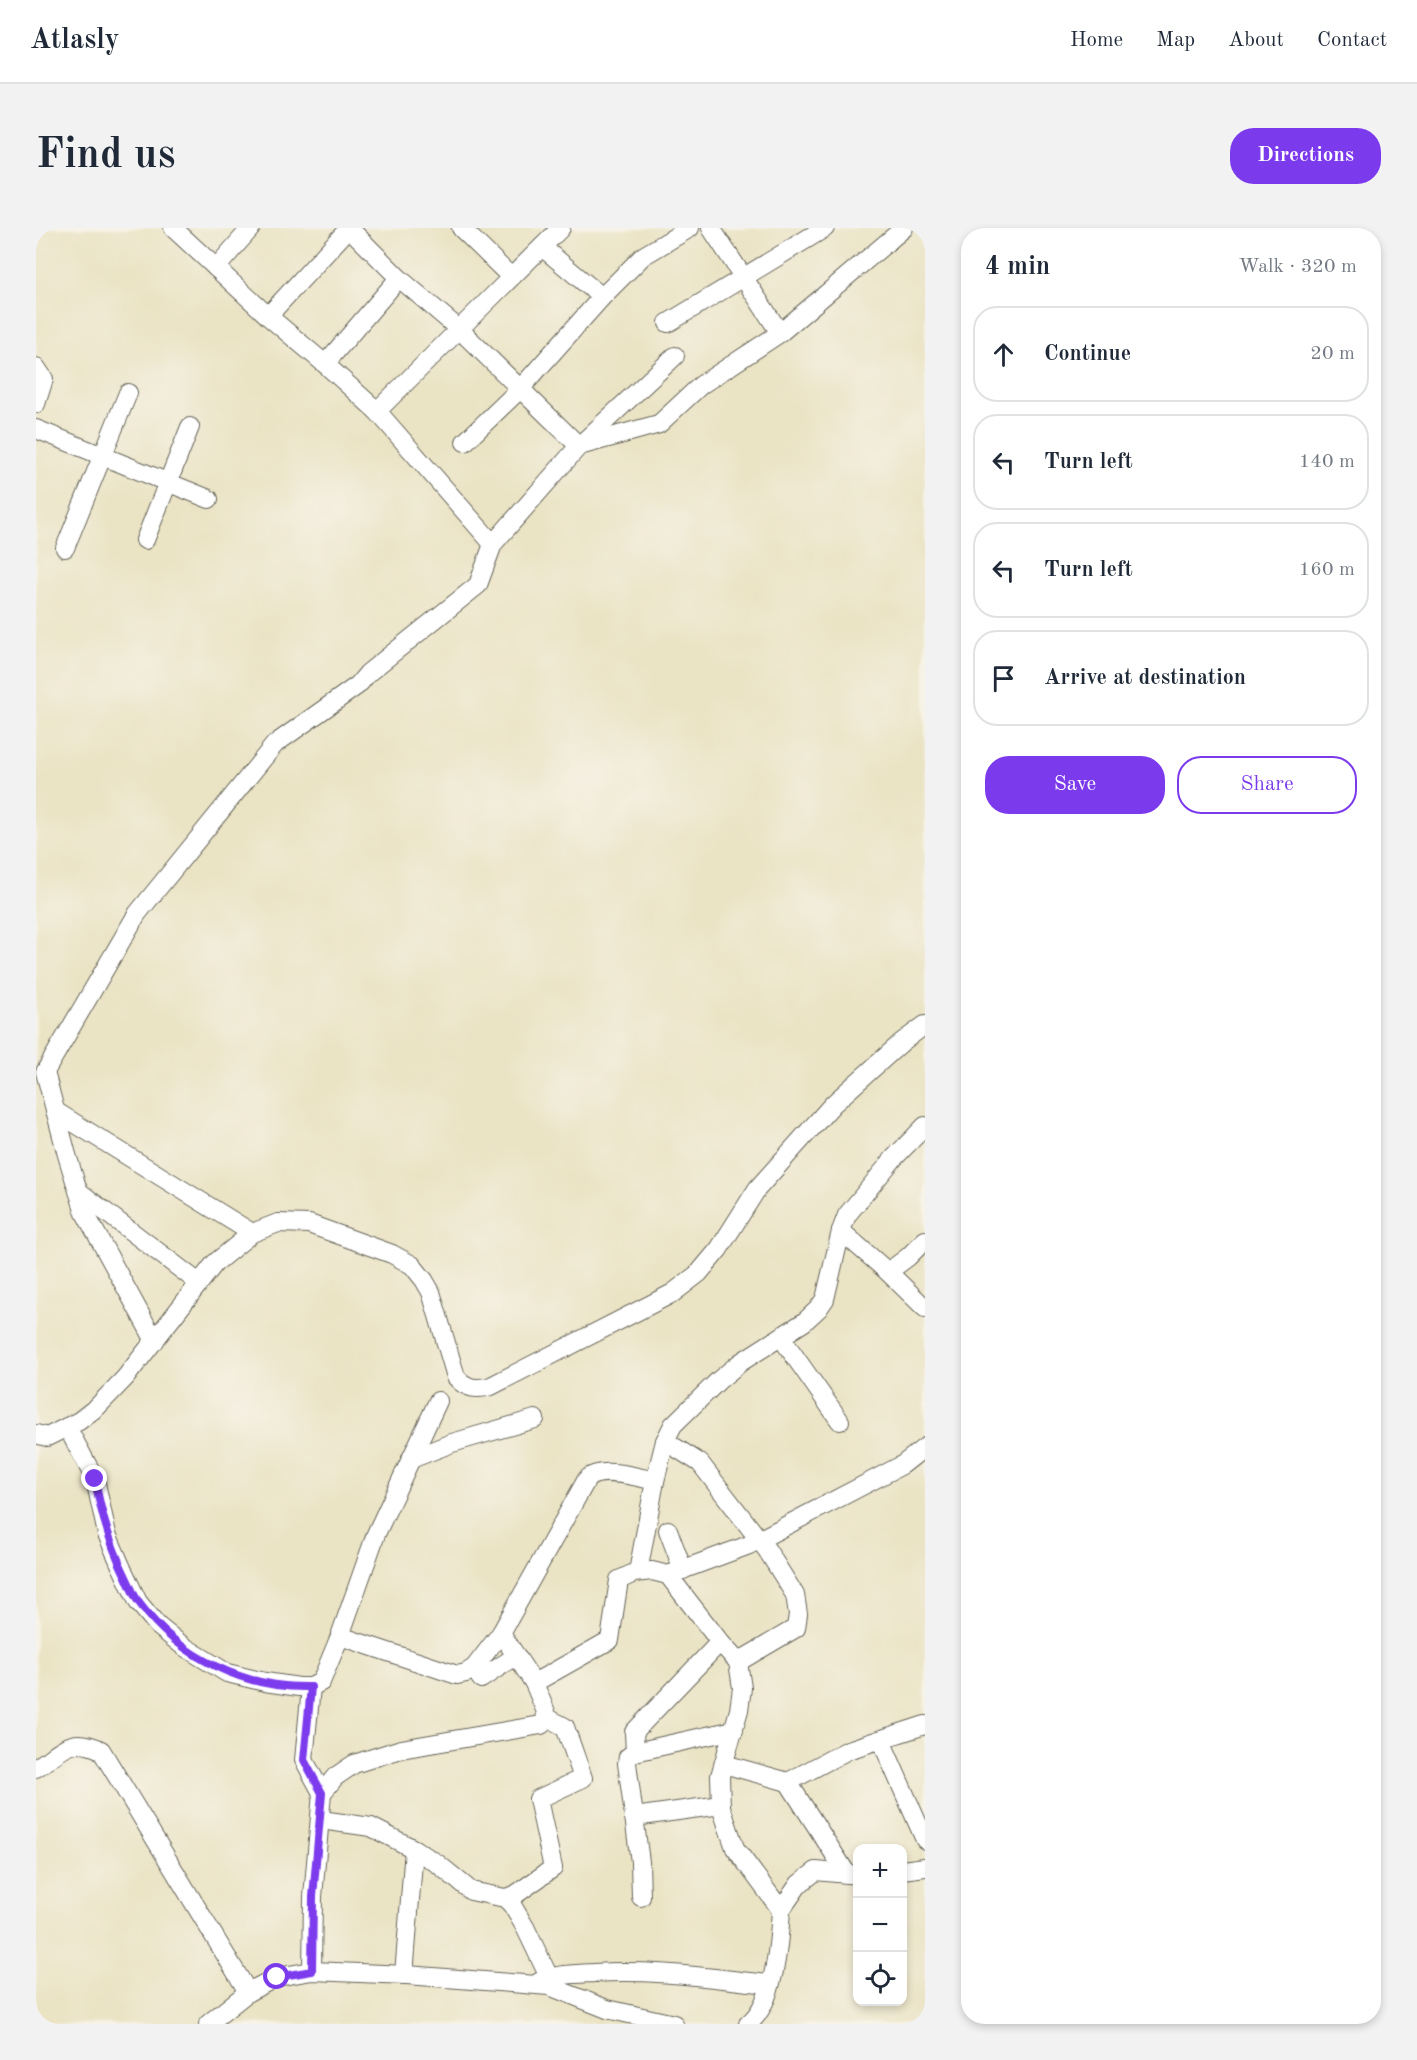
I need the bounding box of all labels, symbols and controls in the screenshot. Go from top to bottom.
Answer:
text: Atlasly [30,27,120,55]
text: Home [1070,30,1123,51]
text: Map [1156,30,1195,51]
text: About [1228,30,1284,51]
text: Contact [1317,30,1387,51]
button: Directions [1230,128,1381,184]
text: Find us [36,135,175,177]
text: 4 min [985,254,1050,280]
text: Walk · 320 m [1238,257,1357,277]
icon: ahead [987,338,1020,371]
text: Continue [1044,343,1131,365]
text: 20 m [1310,344,1355,364]
icon: left [987,446,1020,479]
text: Turn left [1044,451,1133,473]
text: 140 m [1299,452,1355,472]
icon: left [987,554,1020,587]
text: Turn left [1044,559,1133,581]
text: 160 m [1299,560,1355,580]
icon: arrive [987,662,1020,695]
text: Arrive at destination [1044,667,1246,689]
button: Save [985,756,1165,814]
button: Share [1177,756,1357,814]
route end [81,1465,107,1491]
map controls [853,1844,907,2006]
button: + [853,1844,907,1898]
button: − [853,1898,907,1952]
button: locate [853,1952,907,2006]
route start [263,1963,289,1989]

